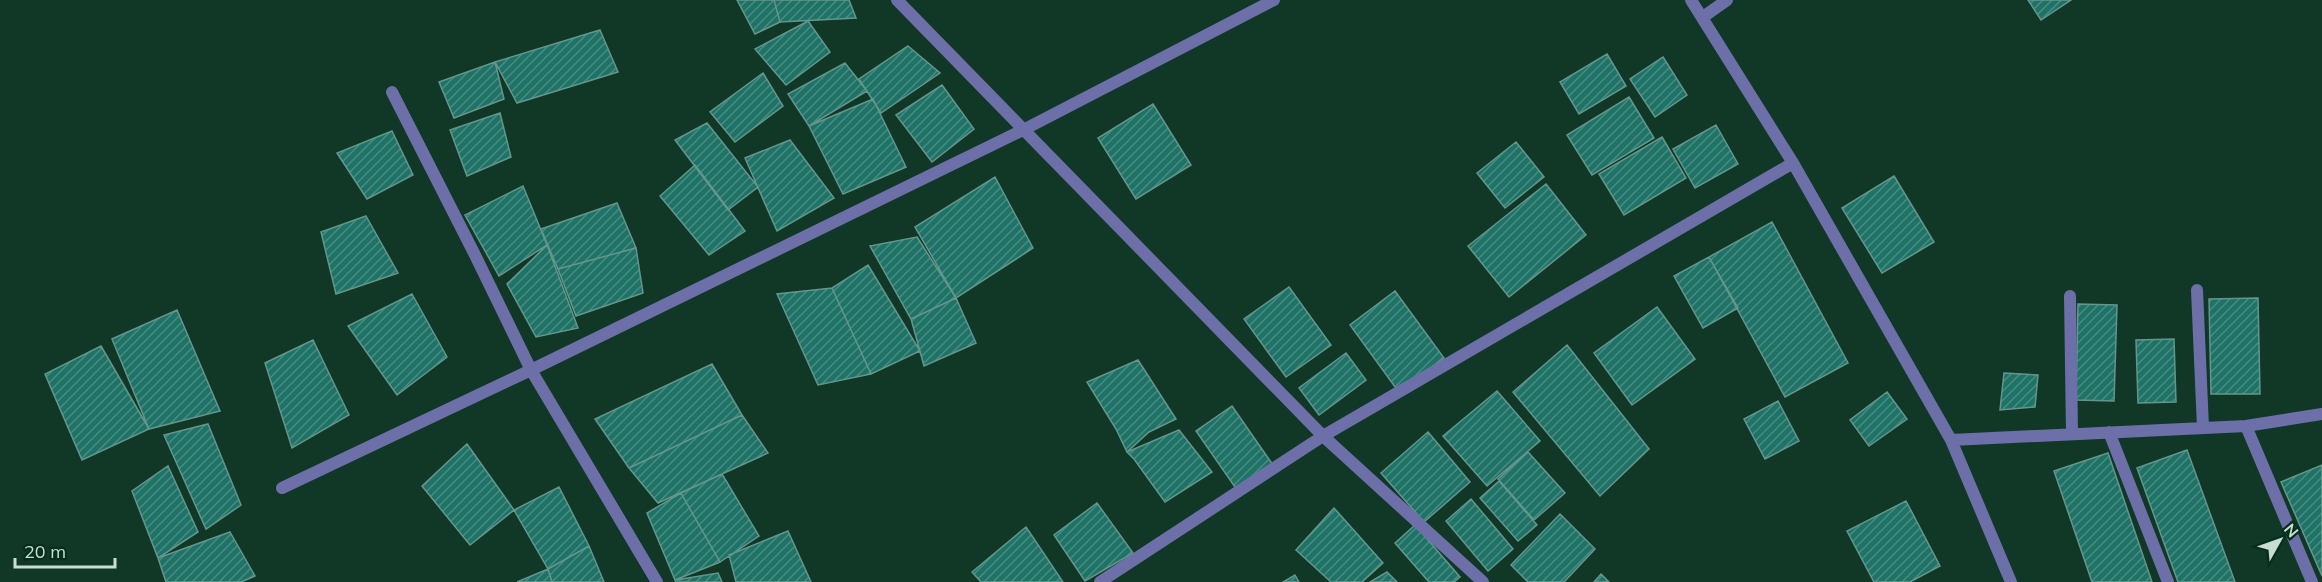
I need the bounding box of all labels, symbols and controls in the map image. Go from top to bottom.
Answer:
north arrow [2250,510,2310,570]
text: N [2280,519,2303,541]
scale bar [15,531,116,569]
text: 20 m [24,540,66,563]

